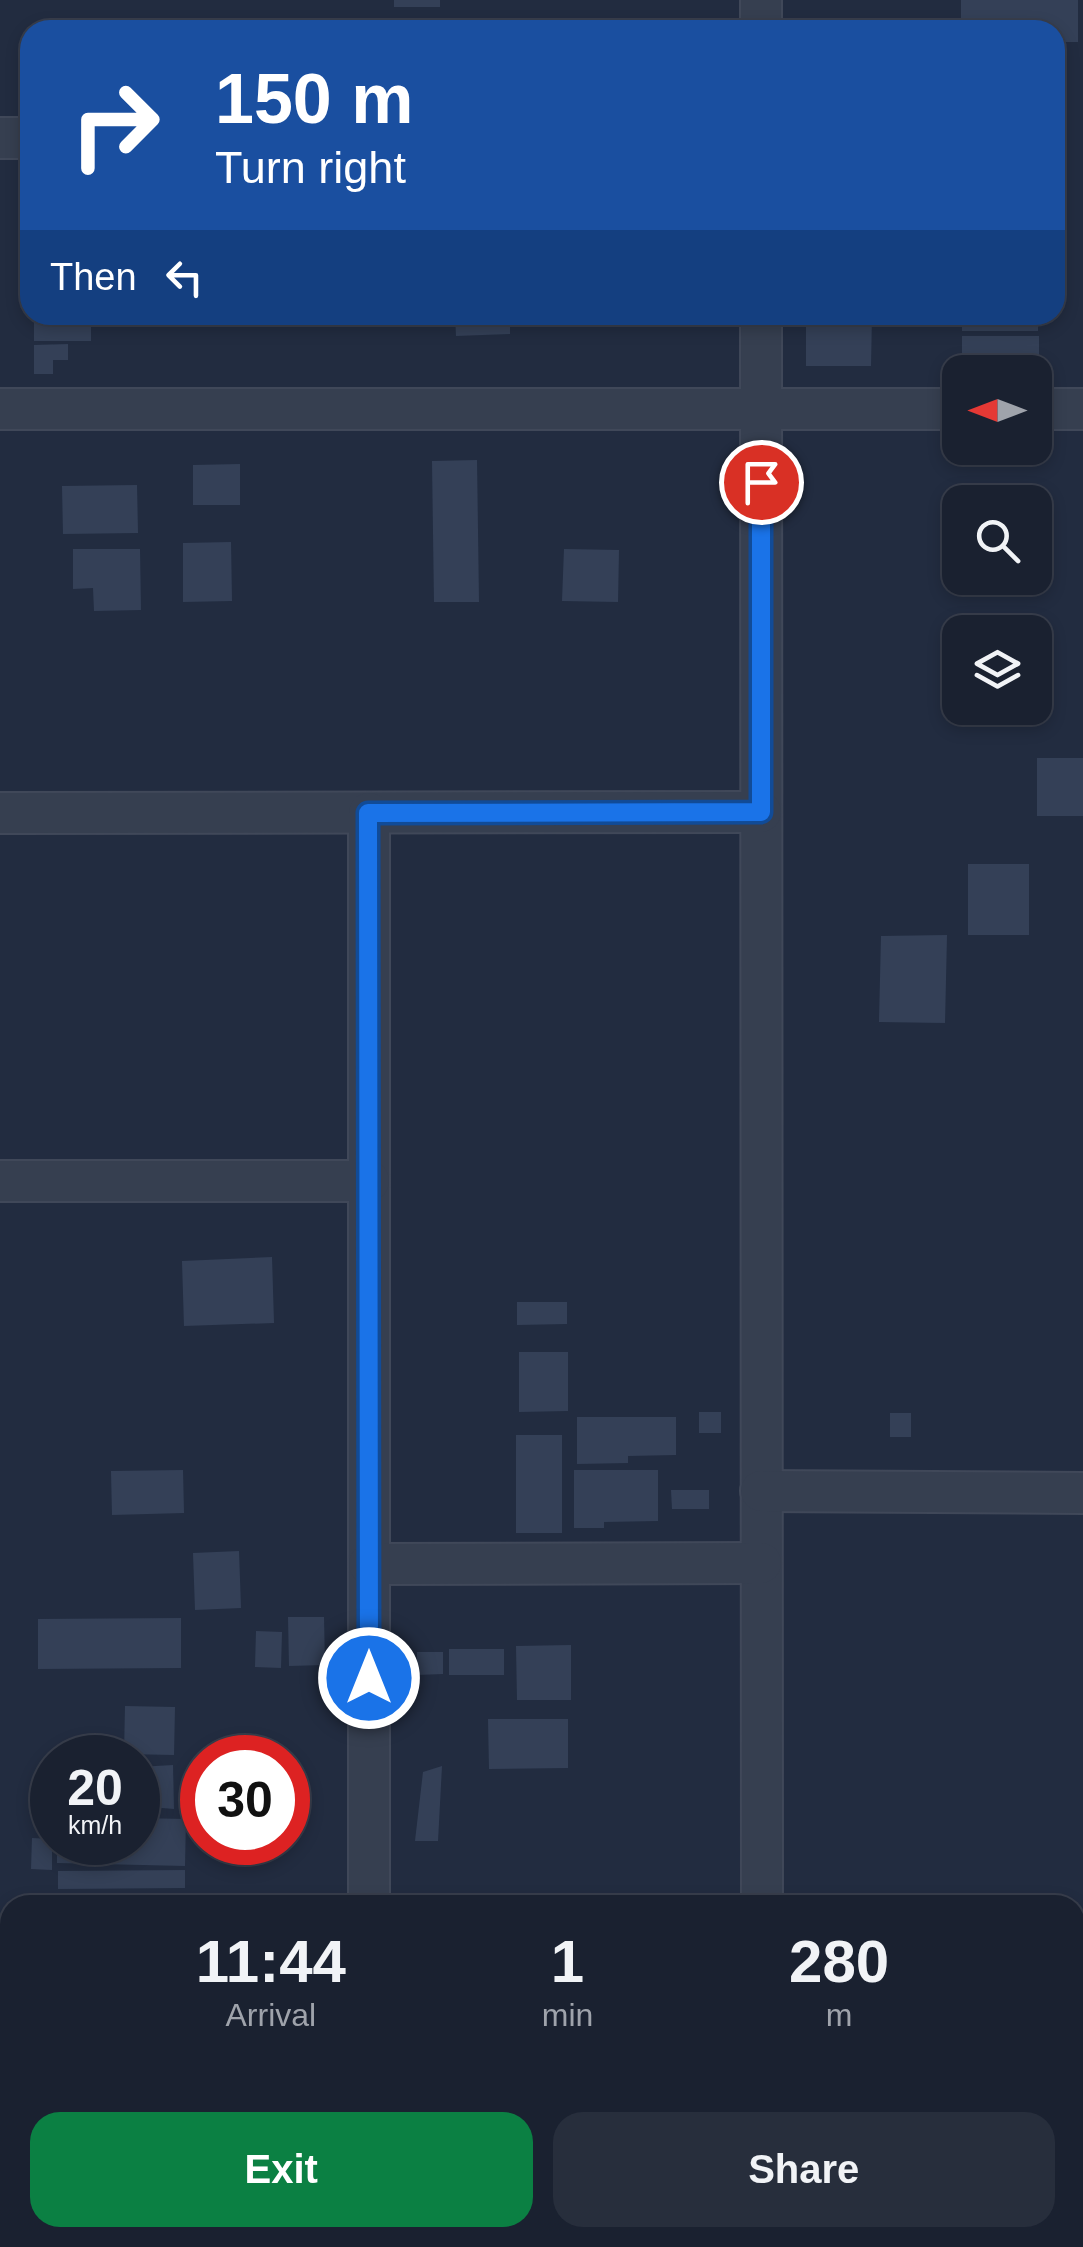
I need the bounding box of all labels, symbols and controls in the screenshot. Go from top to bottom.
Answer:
icon: right [50,60,180,190]
text: 150 m [215,60,413,138]
text: Turn right [215,142,406,193]
icon: left [157,250,212,305]
text: Then [50,256,137,298]
north arrow [942,355,1052,465]
map controls [942,355,1052,725]
pin [719,440,804,525]
icon: arrive [734,455,789,510]
button: search [942,485,1052,595]
button: layers [942,615,1052,725]
position arrow [317,1626,421,1730]
speed limit sign: 30 [180,1735,310,1865]
text: 20 [67,1760,123,1816]
text: km/h [68,1811,122,1839]
text: 11:44 [196,1928,346,1995]
text: 1 [551,1928,584,1995]
text: 280 [789,1928,889,1995]
text: Arrival [226,1997,316,2033]
text: min [542,1997,593,2033]
text: m [826,1997,852,2033]
button: Exit [30,2112,533,2227]
button: Share [553,2112,1055,2227]

